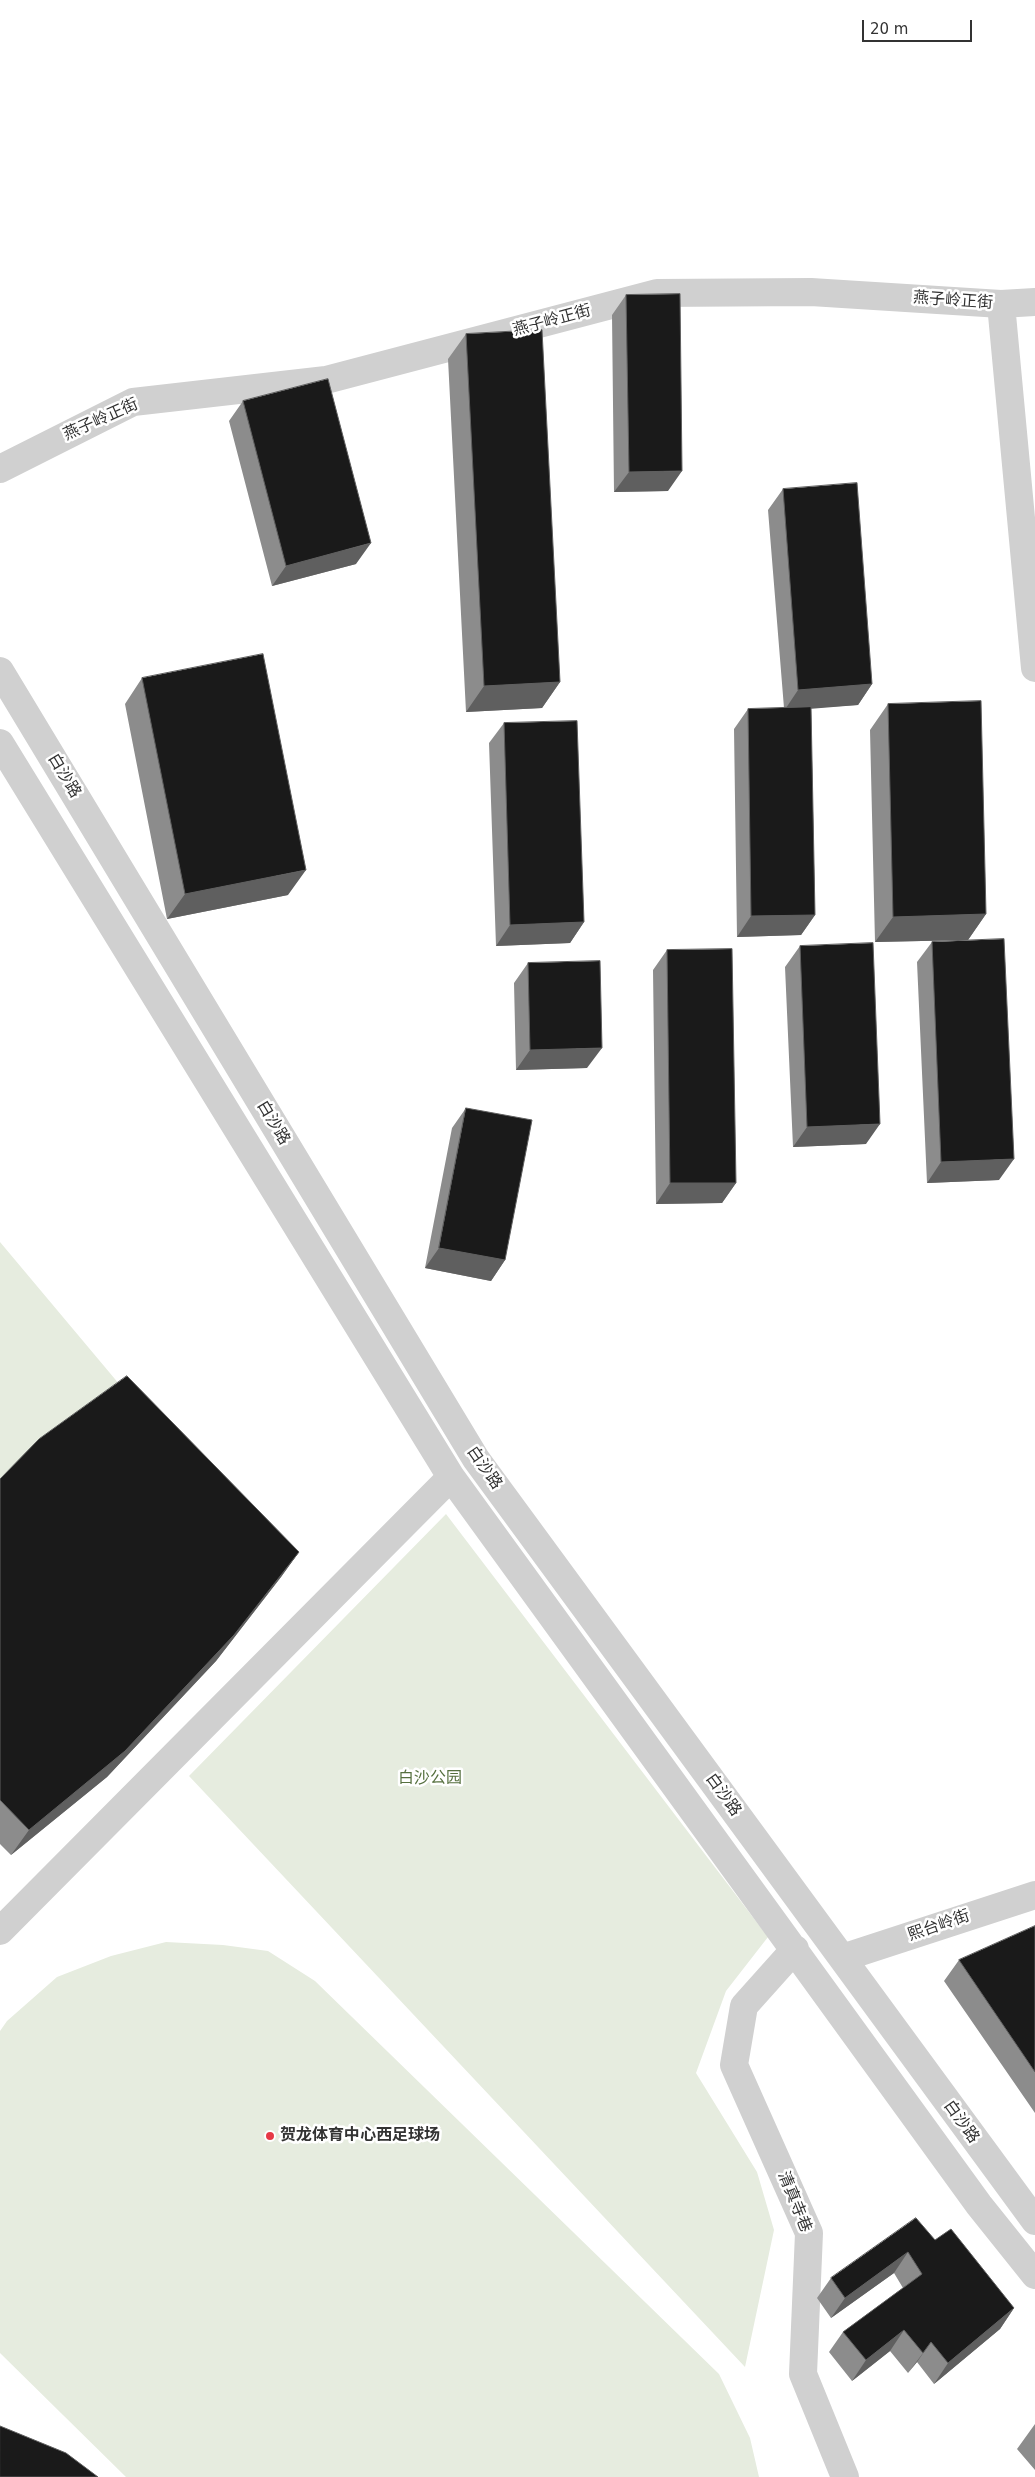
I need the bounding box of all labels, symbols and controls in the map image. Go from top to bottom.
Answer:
scale bar [865,10,975,42]
text: 20 m [870,20,908,38]
street label: 燕子岭正街 [912,289,994,313]
street label: 燕子岭正街 [511,301,593,341]
street label: 燕子岭正街 [61,395,141,445]
street label: 白沙路 [43,750,85,802]
street label: 白沙路 [252,1097,294,1149]
street label: 白沙路 [462,1443,506,1493]
park label: 白沙公园 [398,1769,462,1789]
street label: 白沙路 [701,1770,745,1820]
street label: 熙台岭街 [906,1907,972,1945]
street label: 白沙路 [939,2097,983,2147]
place label: 贺龙体育中心西足球场 [280,2126,440,2146]
marker: 贺龙体育中心西足球场 [264,2130,276,2142]
street label: 清真寺巷 [773,2169,815,2235]

